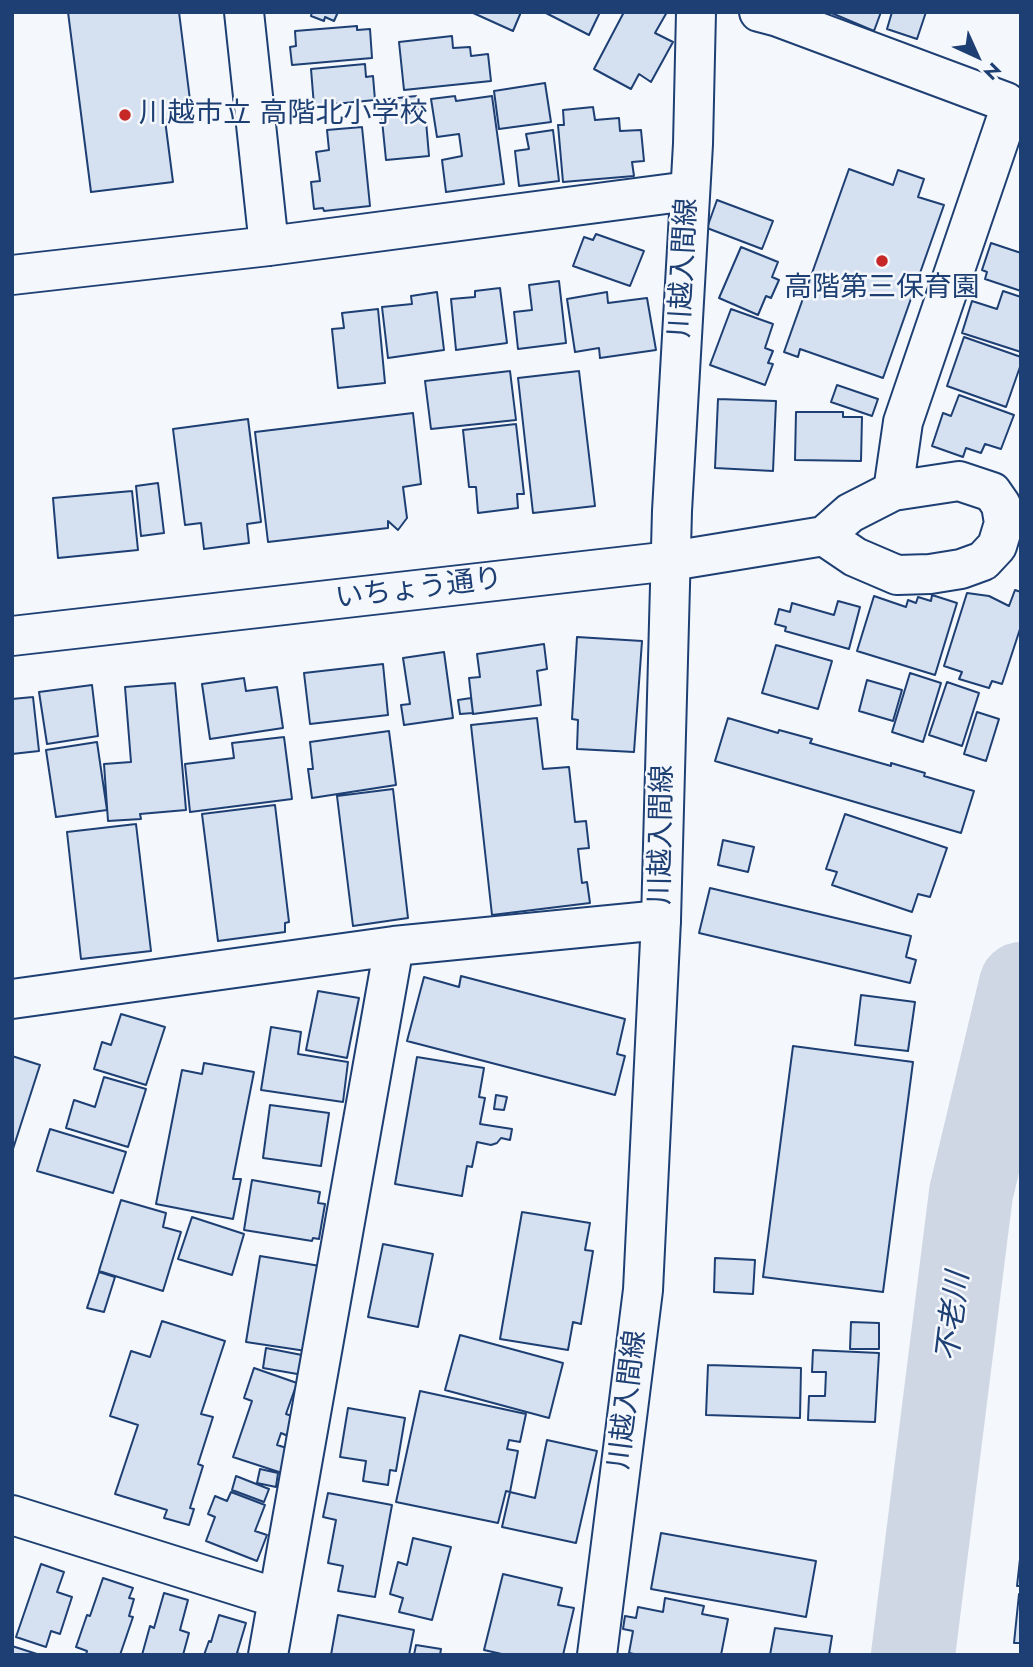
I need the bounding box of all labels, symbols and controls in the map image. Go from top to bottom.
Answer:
north arrow [942,21,1012,91]
text: N [977,56,1007,86]
place label: 川越市立 高階北小学校 [139,98,427,132]
marker: 川越市立 高階北小学校 [117,107,133,123]
street label: 川越入間線 [665,197,705,339]
marker: 高階第三保育園 [874,253,890,269]
place label: 高階第三保育園 [784,272,980,306]
street label: いちょう通り [334,563,504,617]
street label: 川越入間線 [645,765,681,905]
water label: 不老川 [932,1270,978,1364]
street label: 川越入間線 [604,1328,654,1472]

